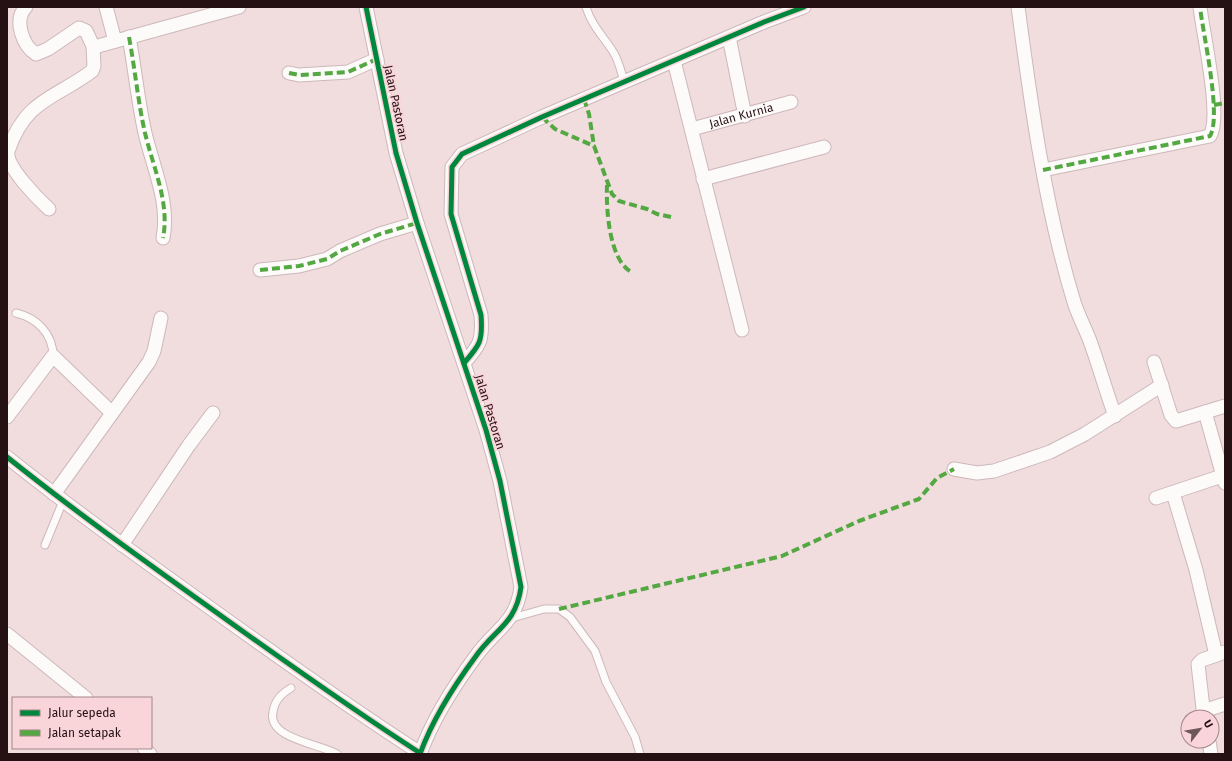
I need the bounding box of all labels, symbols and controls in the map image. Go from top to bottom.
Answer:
street label: Jalan Pastoran [381,64,411,142]
street label: Jalan Kurnia [708,100,775,131]
street label: Jalan Pastoran [472,373,508,451]
legend [12,697,152,749]
text: Jalur sepeda [48,706,116,720]
north arrow [1180,709,1220,749]
text: U [1201,718,1216,731]
text: Jalan setapak [48,726,122,740]

